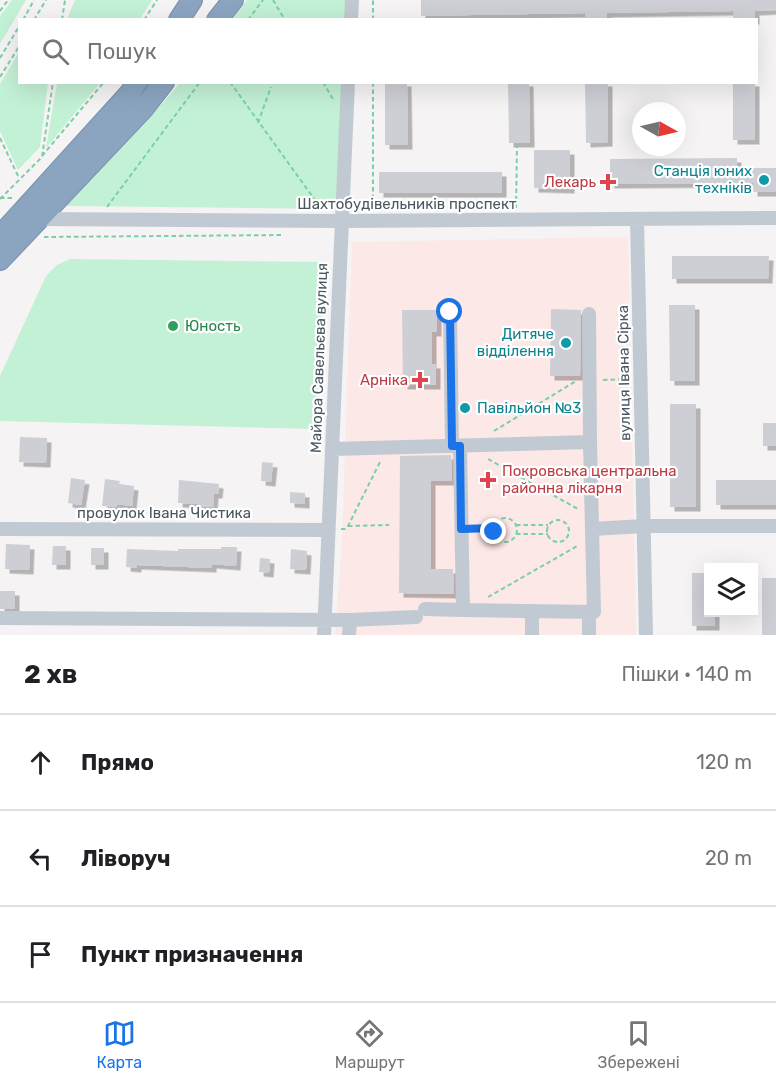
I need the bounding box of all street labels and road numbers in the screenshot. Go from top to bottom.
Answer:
street label: Шахтобудівельників проспект [297,195,517,213]
street label: Майора Савельєва вулиця [307,263,331,453]
street label: вулиця Івана Сірка [614,305,634,441]
street label: провулок Івана Чистика [77,504,251,522]

